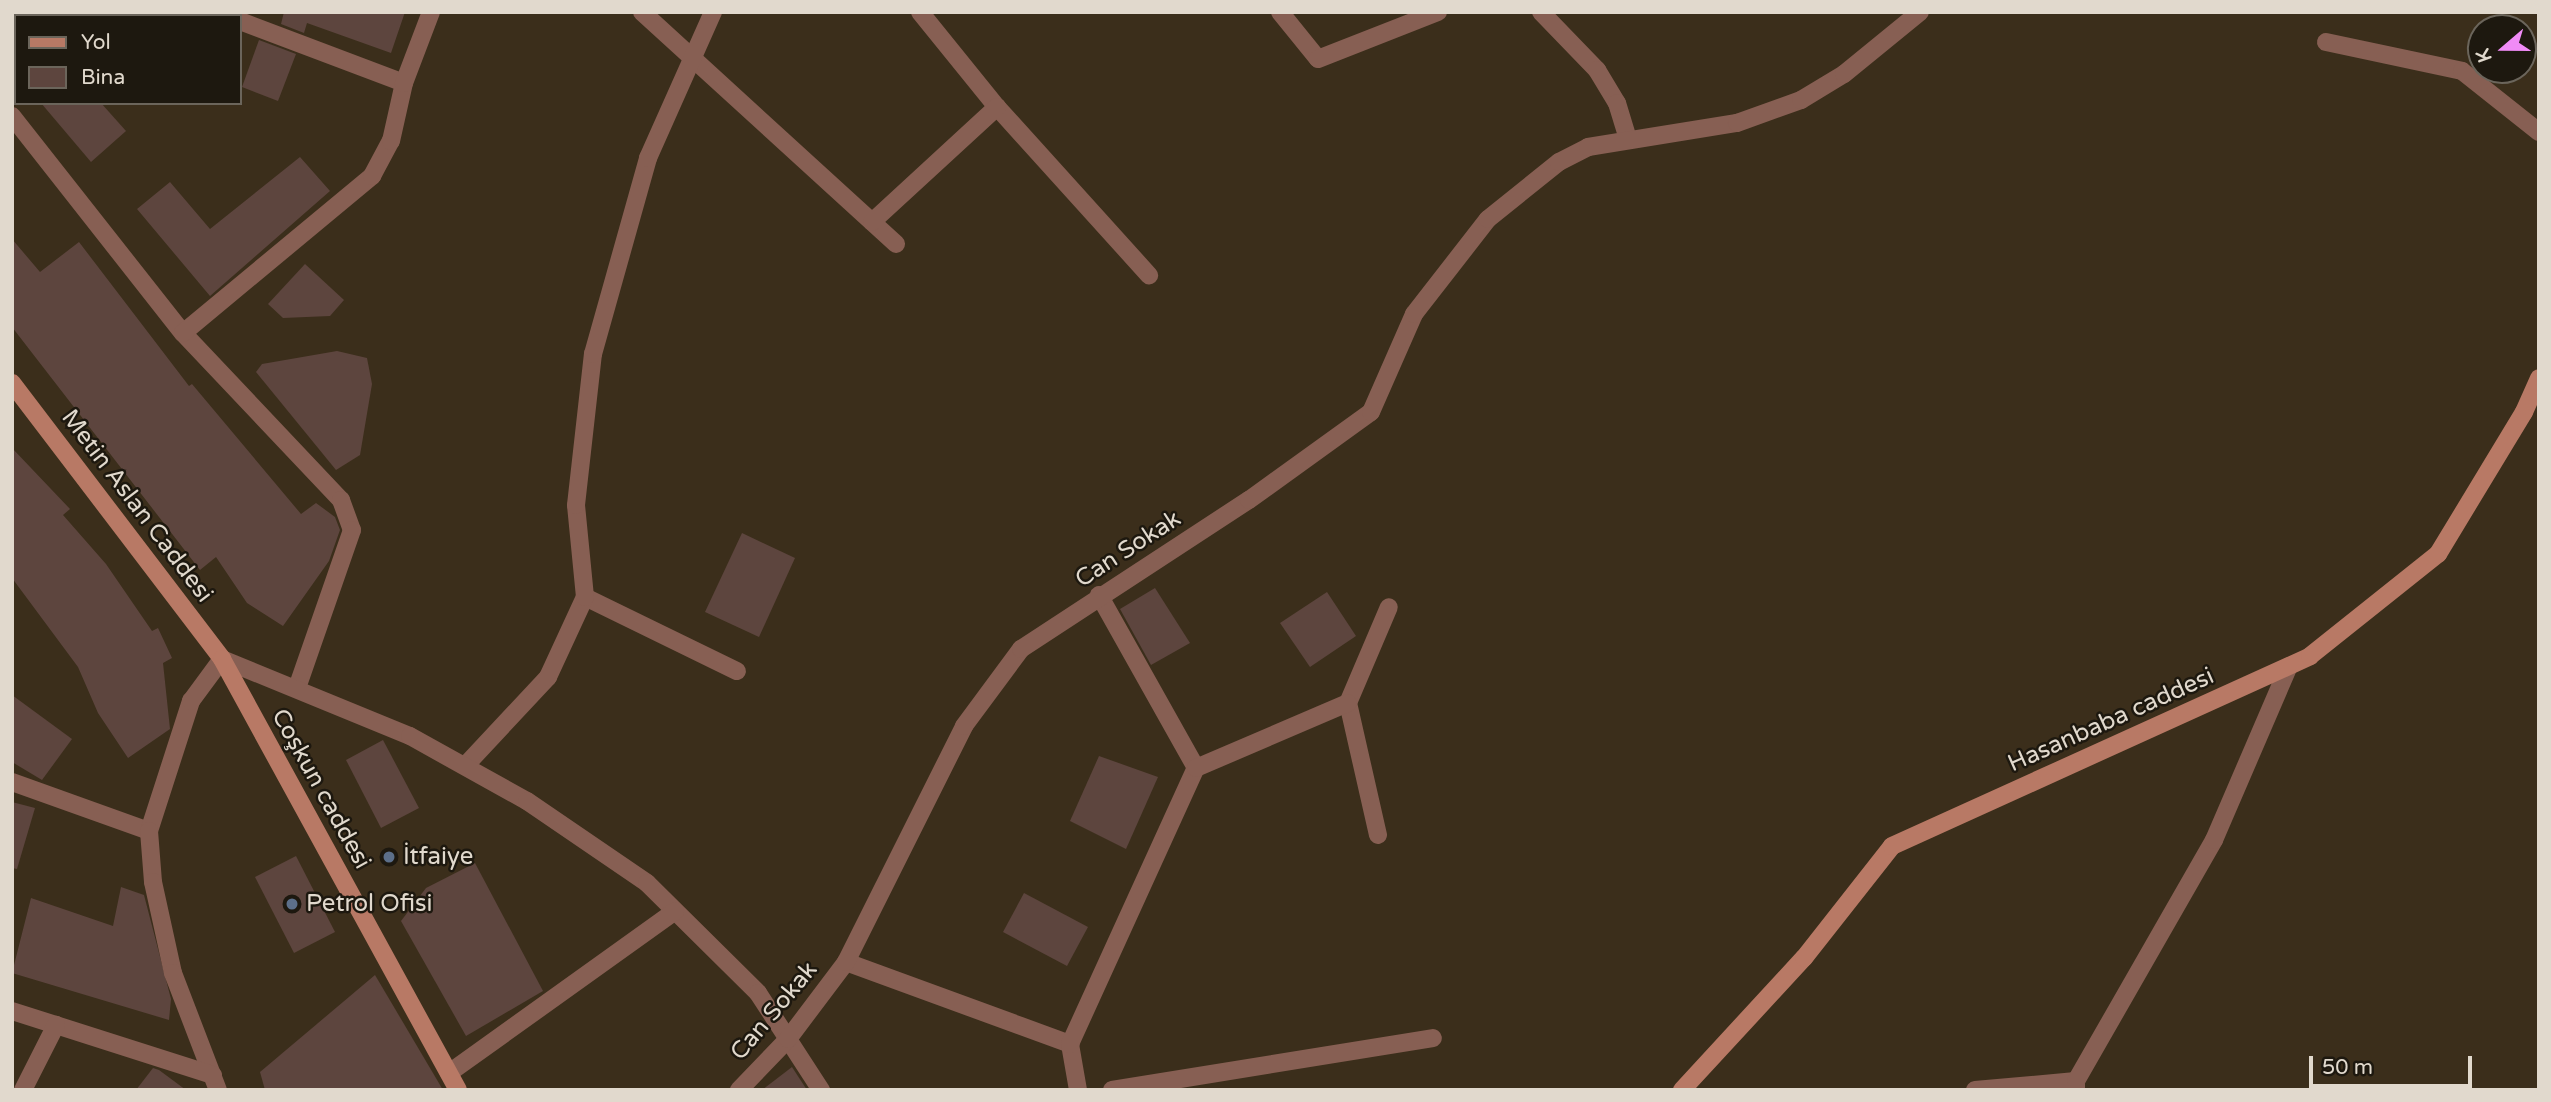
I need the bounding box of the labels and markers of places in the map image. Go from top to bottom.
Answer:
place label: İtfaiye [403,843,473,871]
marker: İtfaiye [381,849,397,865]
place label: Petrol Ofisi [306,890,432,918]
marker: Petrol Ofisi [284,896,300,912]

